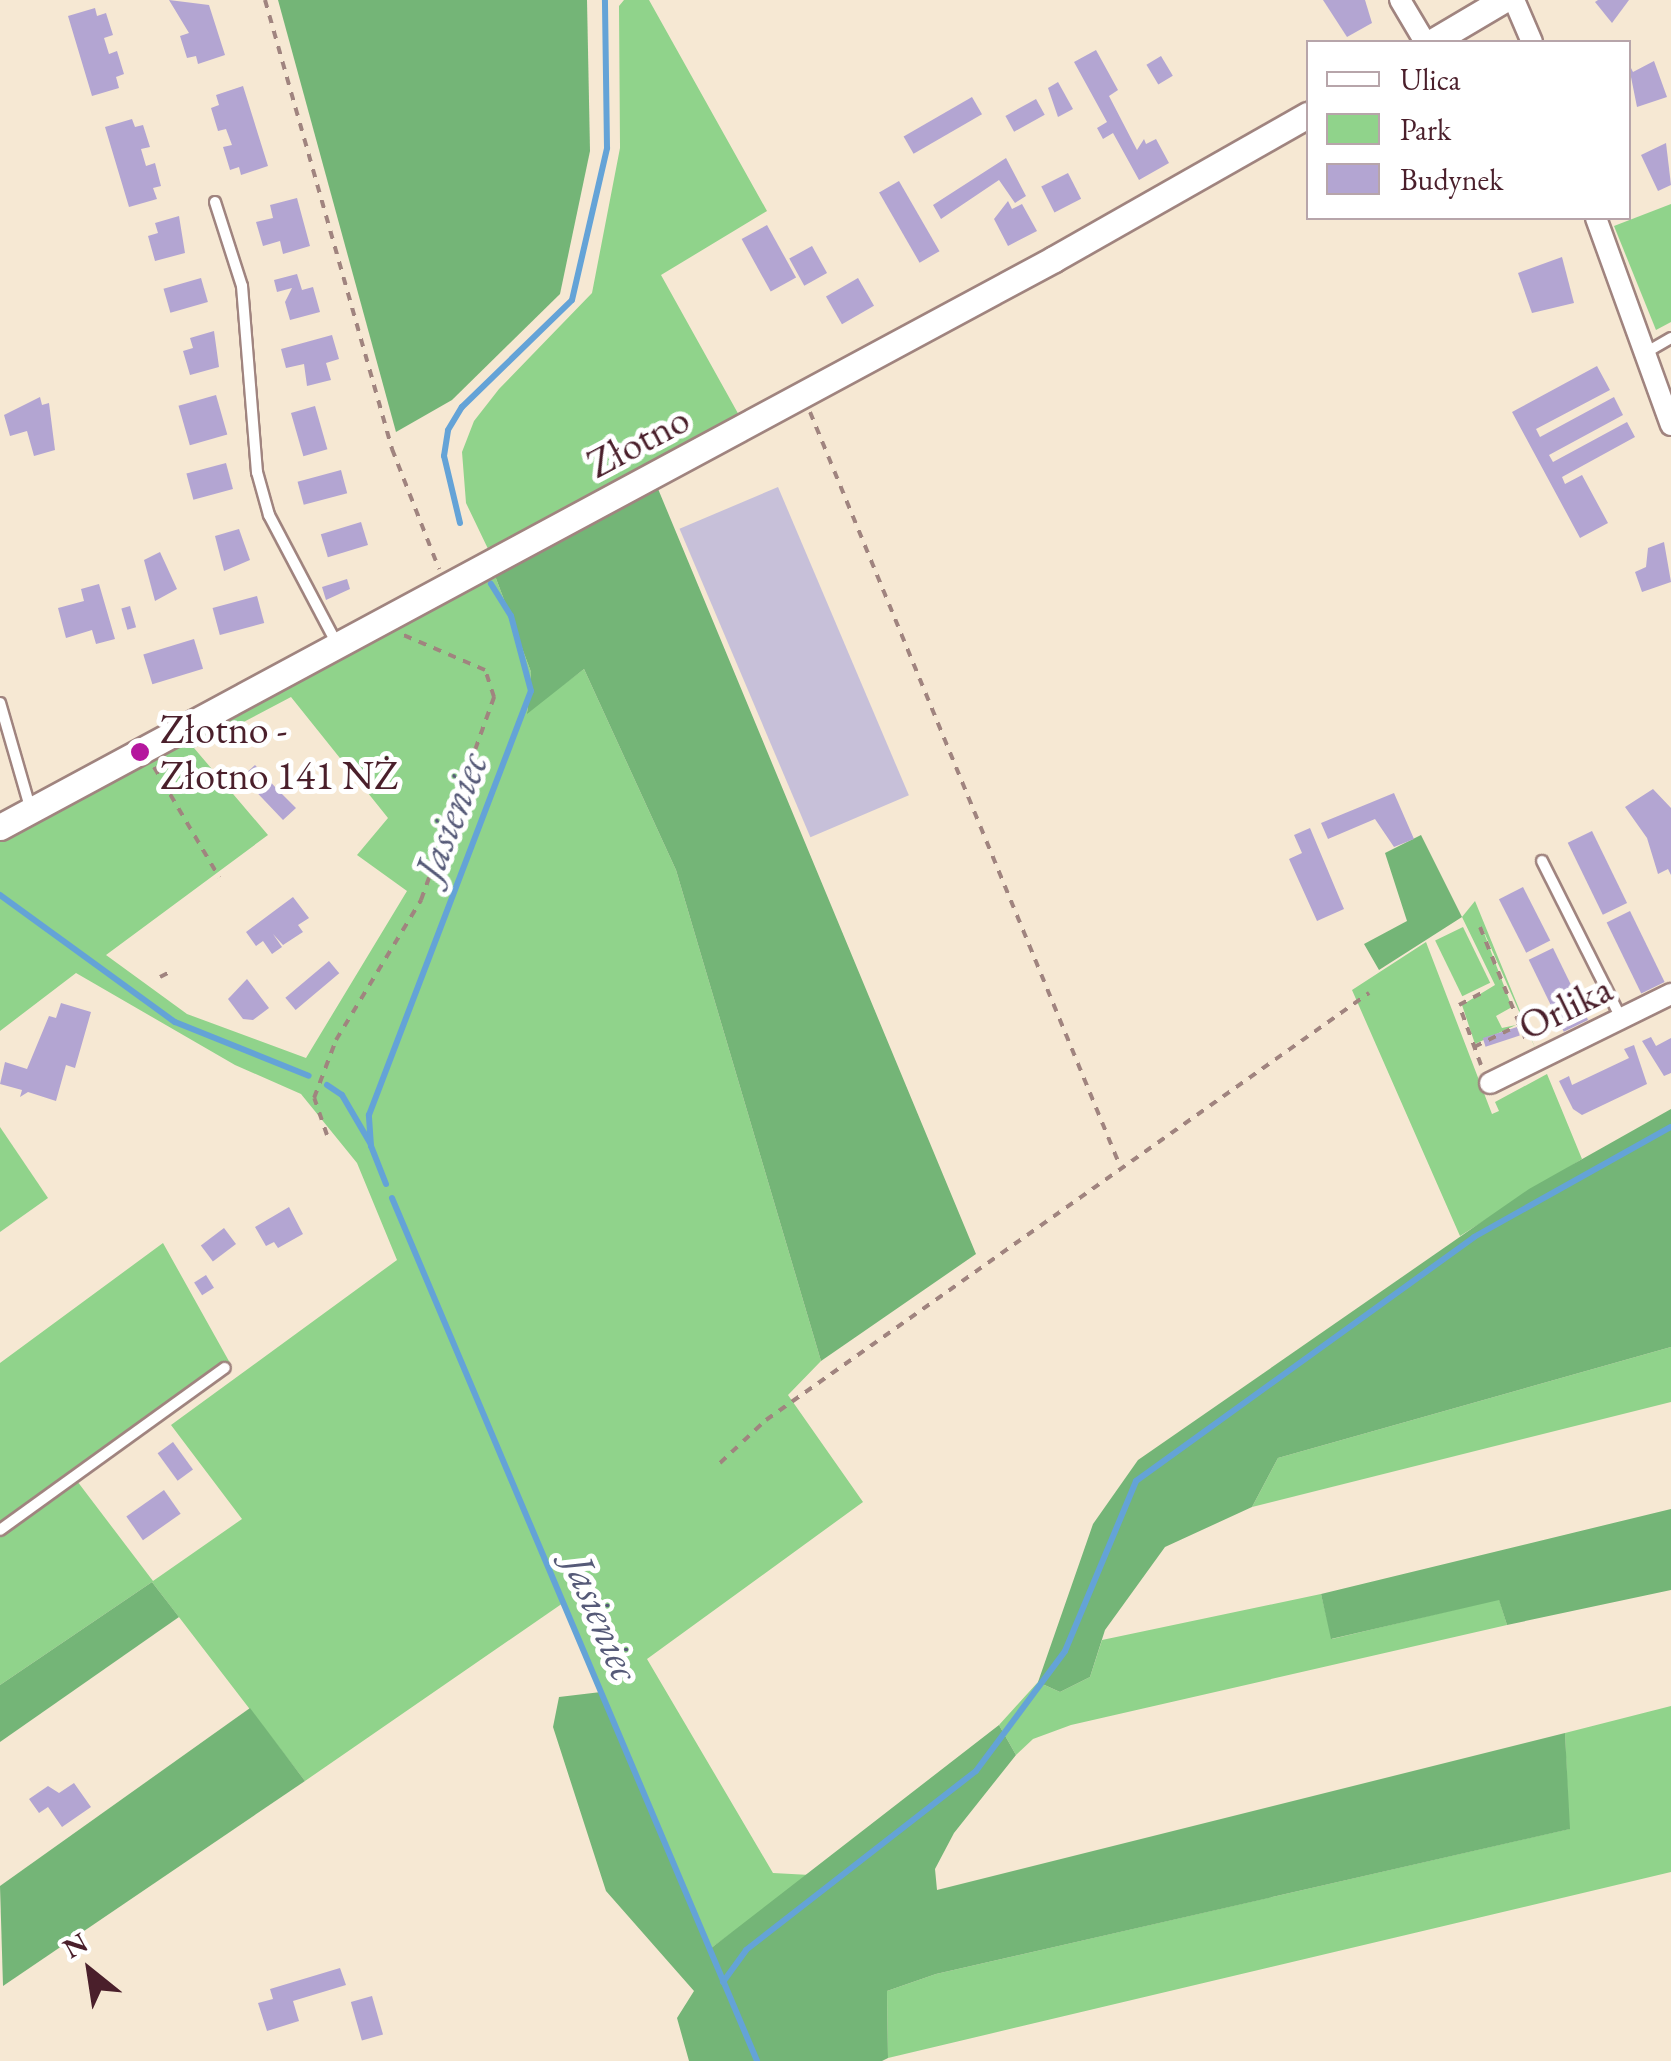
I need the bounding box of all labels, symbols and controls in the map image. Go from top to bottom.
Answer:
legend [1306,40,1631,220]
text: Ulica [1400,60,1460,99]
text: Park [1400,110,1451,149]
text: Budynek [1400,160,1503,199]
street label: Złotno [579,394,697,488]
place label: Złotno - Złotno 141 NŻ [160,705,398,799]
marker: Złotno - Złotno 141 NŻ [129,741,151,763]
water label: Jasieniec [404,746,498,886]
street label: Orlika [1510,964,1620,1050]
water label: Jasieniec [553,1548,651,1688]
north arrow [40,1921,140,2021]
text: N [56,1924,94,1966]

